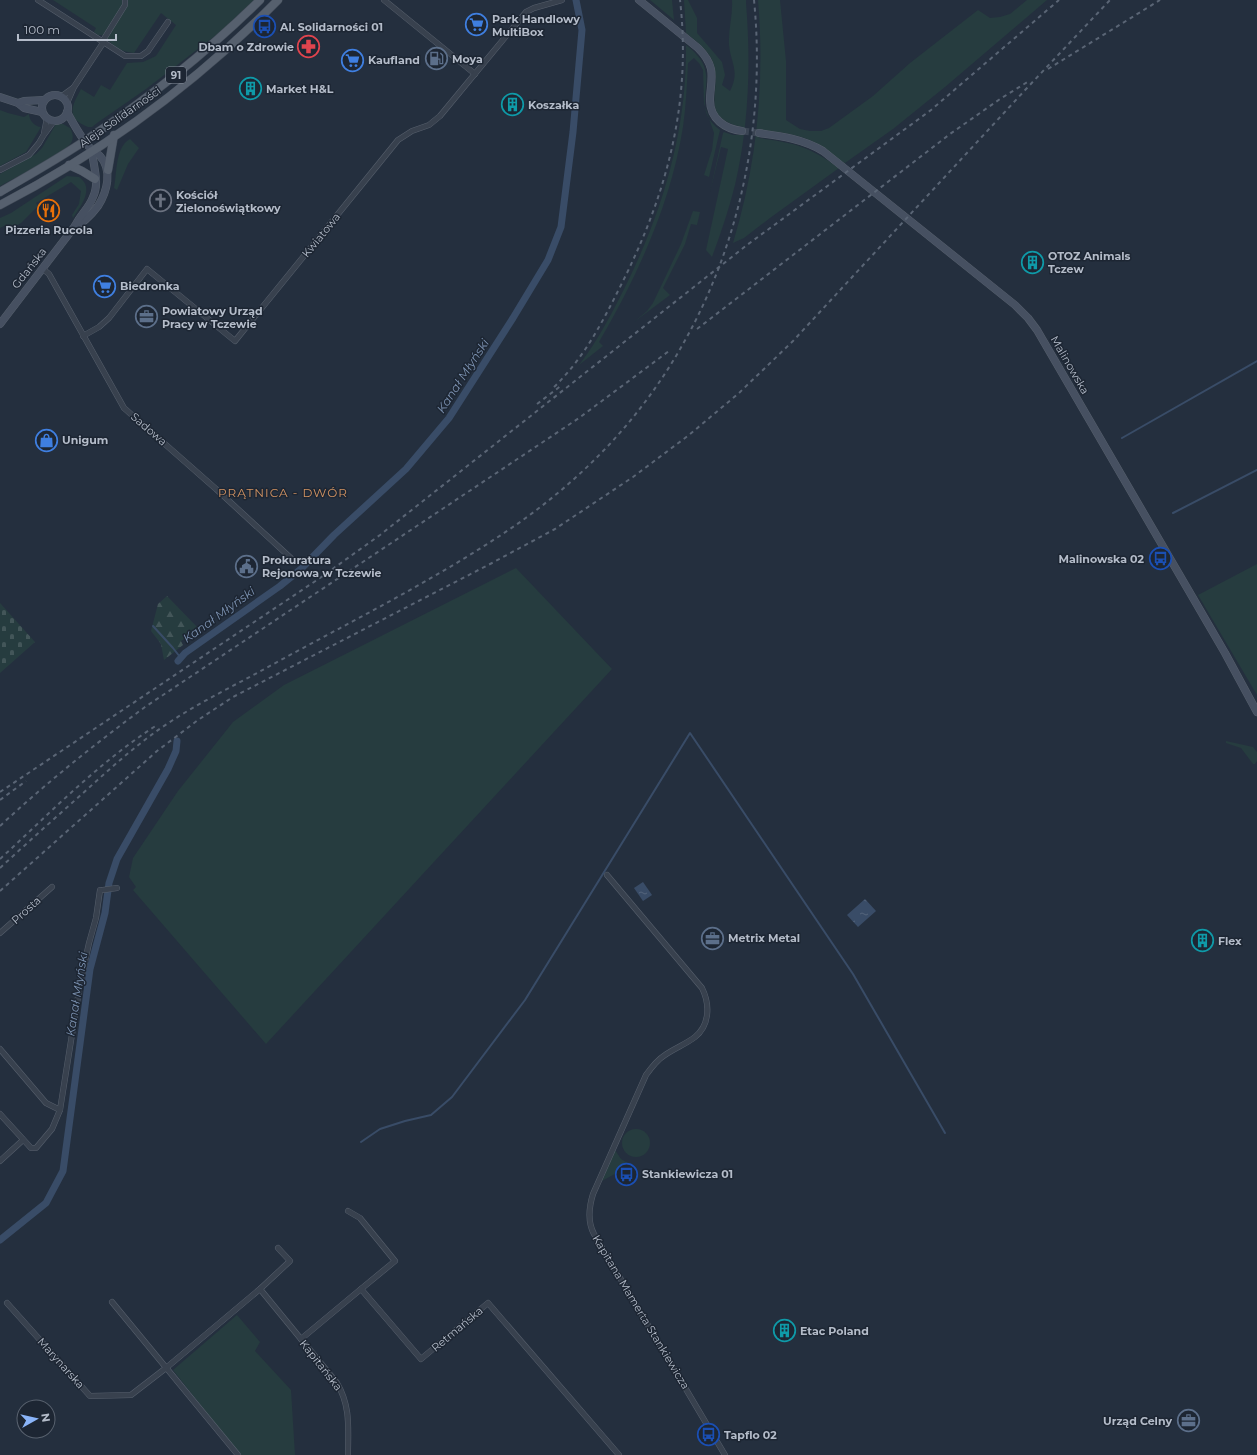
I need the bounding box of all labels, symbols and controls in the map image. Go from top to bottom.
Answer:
supermarket icon: Park Handlowy MultiBox [463,12,489,38]
place label: Park Handlowy MultiBox [492,12,580,39]
bus stop icon: Al. Solidarności 01 [251,14,277,40]
scale bar [18,16,116,42]
place label: Al. Solidarności 01 [279,20,383,34]
text: 100 m [24,22,60,37]
pharmacy icon: Dbam o Zdrowie [296,34,322,60]
place label: Dbam o Zdrowie [199,40,294,54]
fuel station icon: Moya [423,46,449,72]
supermarket icon: Kaufland [339,47,365,73]
place label: Moya [452,52,483,66]
place label: Kaufland [368,53,420,67]
road number: 91 [166,67,186,83]
building icon: Market H&L [237,76,263,102]
place label: Market H&L [266,82,334,96]
street label: Aleja Solidarności [76,84,164,150]
building icon: Koszałka [499,92,525,118]
place label: Koszałka [528,98,579,112]
church icon: Kościół Zielonoświątkowy [148,188,174,214]
place label: Kościół Zielonoświątkowy [176,188,281,215]
restaurant icon: Pizzeria Rucola [36,197,62,223]
street label: Kwiatowa [299,210,343,260]
place label: Pizzeria Rucola [5,223,93,237]
street label: Gdańska [9,245,49,291]
building icon: OTOZ Animals Tczew [1019,249,1045,275]
place label: OTOZ Animals Tczew [1048,249,1131,276]
supermarket icon: Biedronka [91,273,117,299]
place label: Biedronka [120,279,180,293]
office icon: Powiatowy Urząd Pracy w Tczewie [133,304,159,330]
place label: Powiatowy Urząd Pracy w Tczewie [162,304,263,331]
street label: Malinowska [1048,333,1092,397]
water label: Kanał Młyński [433,335,493,416]
street label: Sadowa [128,409,170,449]
shop icon: Unigum [34,427,60,453]
place label: Unigum [62,433,108,447]
district label: PRĄTNICA - DWÓR [218,485,348,500]
bus stop icon: Malinowska 02 [1147,546,1173,572]
place label: Malinowska 02 [1058,552,1144,566]
public building icon: Prokuratura Rejonowa w Tczewie [234,553,260,579]
place label: Prokuratura Rejonowa w Tczewie [262,553,382,580]
water label: Kanał Młyński [180,583,258,646]
street label: Prosta [8,893,44,927]
office icon: Metrix Metal [699,925,725,951]
building icon: Flex [1189,928,1215,954]
place label: Metrix Metal [728,931,800,945]
place label: Flex [1218,934,1242,948]
water label: Kanał Młyński [62,950,91,1037]
bus stop icon: Stankiewicza 01 [614,1161,640,1187]
place label: Stankiewicza 01 [642,1167,733,1181]
street label: Kapitana Mamerta Stankiewicza [589,1232,693,1392]
street label: Retmańska [428,1303,486,1355]
building icon: Etac Poland [771,1318,797,1344]
place label: Etac Poland [800,1324,869,1338]
street label: Marynarska [34,1335,88,1391]
street label: Kapitańska [297,1337,345,1393]
north arrow [16,1399,56,1439]
office icon: Urząd Celny [1175,1408,1201,1434]
text: N [38,1412,53,1423]
place label: Urząd Celny [1103,1414,1172,1428]
bus stop icon: Tapflo 02 [695,1422,721,1448]
place label: Tapflo 02 [724,1428,777,1442]

